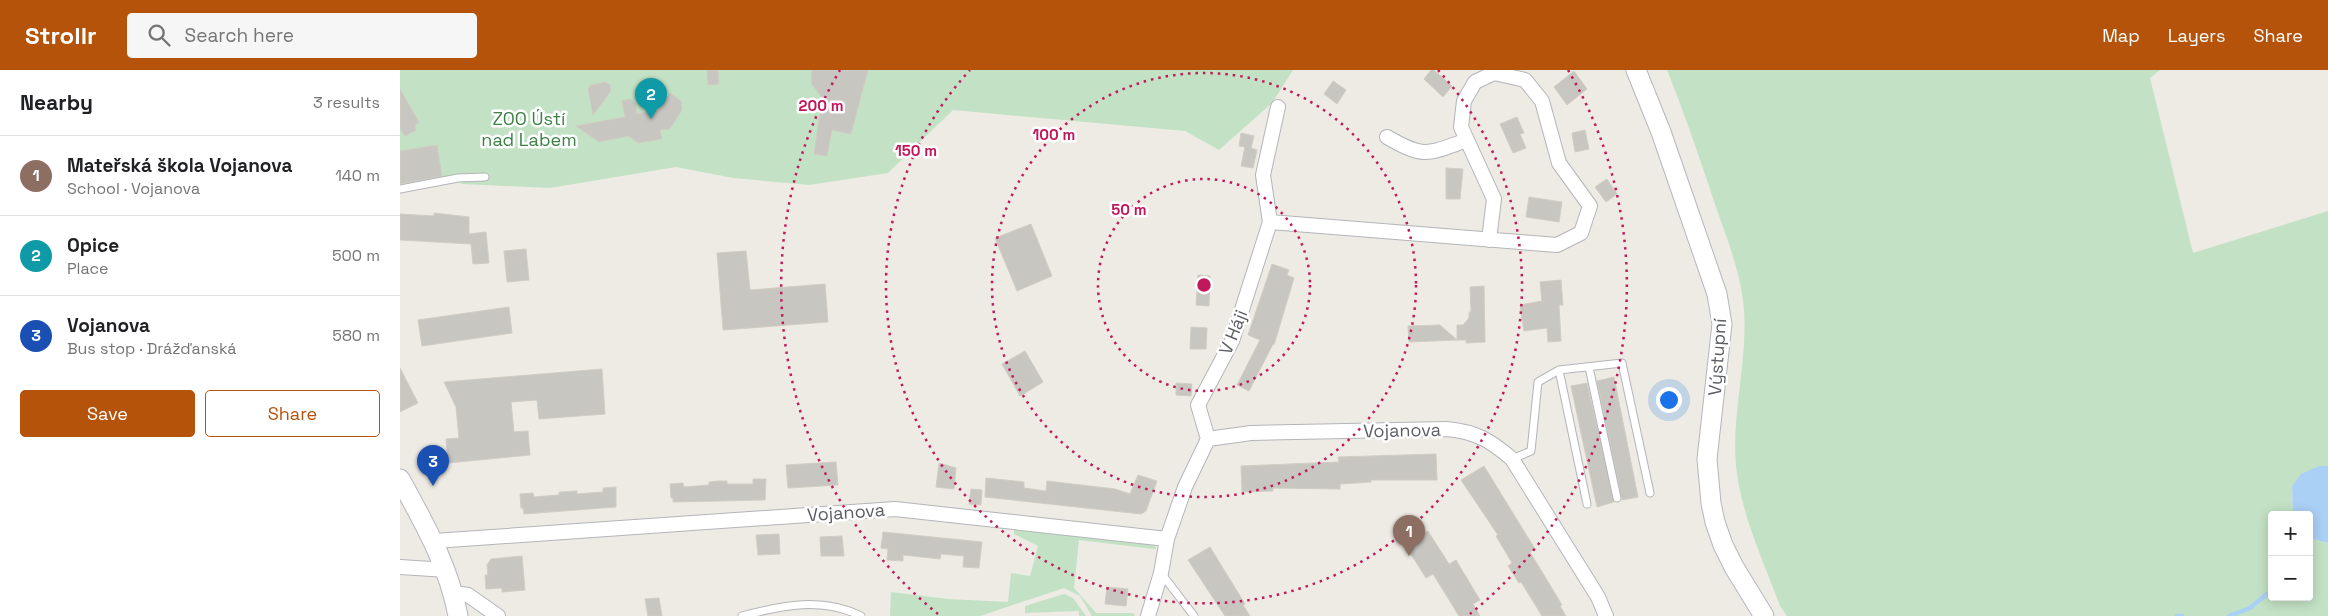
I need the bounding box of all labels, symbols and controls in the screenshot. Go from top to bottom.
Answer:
search box [127,13,477,58]
text: Strollr [25,20,97,51]
icon: search [145,21,173,49]
text: Search here [185,23,294,48]
text: Map [2102,24,2140,47]
text: Layers [2168,24,2225,47]
text: Share [2253,24,2303,47]
pin: 2 [635,78,667,119]
text: Nearby [20,89,93,116]
text: 3 results [313,92,380,113]
text: 200 m [799,96,843,115]
park label: ZOO Ústí nad Labem [481,107,577,151]
text: 100 m [1033,125,1075,144]
text: 150 m [895,141,937,160]
text: Mateřská škola Vojanova [67,153,292,178]
text: 1 [32,165,40,186]
text: 140 m [335,165,380,186]
text: School · Vojanova [67,178,200,199]
text: 50 m [1111,200,1147,219]
text: Opice [67,233,119,258]
text: 2 [31,245,41,266]
text: 500 m [332,245,380,266]
text: Place [67,258,109,279]
centre of rings [1195,276,1213,294]
street label: V Háji [1214,306,1252,358]
text: Vojanova [67,313,150,338]
street label: Výstupní [1703,317,1731,397]
text: 3 [31,325,41,346]
text: 580 m [332,325,380,346]
text: Bus stop · Drážďanská [67,338,237,359]
your location [1656,387,1682,413]
button: Save [20,390,195,437]
button: Share [205,390,380,437]
street label: Vojanova [1363,418,1441,442]
pin: 3 [417,445,449,486]
street label: Vojanova [806,498,886,526]
map controls [2268,511,2313,601]
button: + [2268,511,2313,556]
pin: 1 [1393,515,1425,556]
button: − [2268,556,2313,601]

